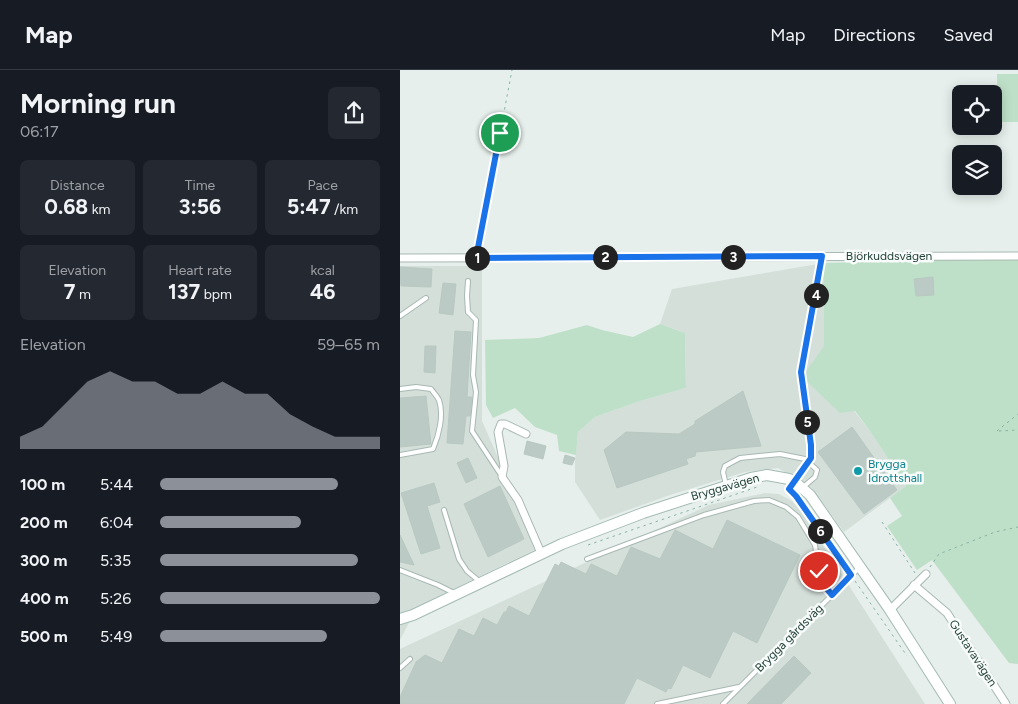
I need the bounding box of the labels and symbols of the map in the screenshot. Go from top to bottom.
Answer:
pin [479,112,521,154]
pin: 2 [592,244,618,270]
pin: 3 [720,244,746,270]
pin: 1 [464,246,490,270]
street label: Björkuddsvägen [846,249,932,263]
pin: 4 [804,282,828,308]
pin: 5 [794,410,820,434]
place label: Brygga Idrottshall [868,457,922,485]
marker: Brygga Idrottshall [852,465,864,477]
street label: Bryggavägen [689,470,761,503]
pin: 6 [808,518,832,544]
pin [798,550,840,592]
street label: Brygga gårdsväg [752,601,826,675]
street label: Gustavavägen [946,617,1000,689]

